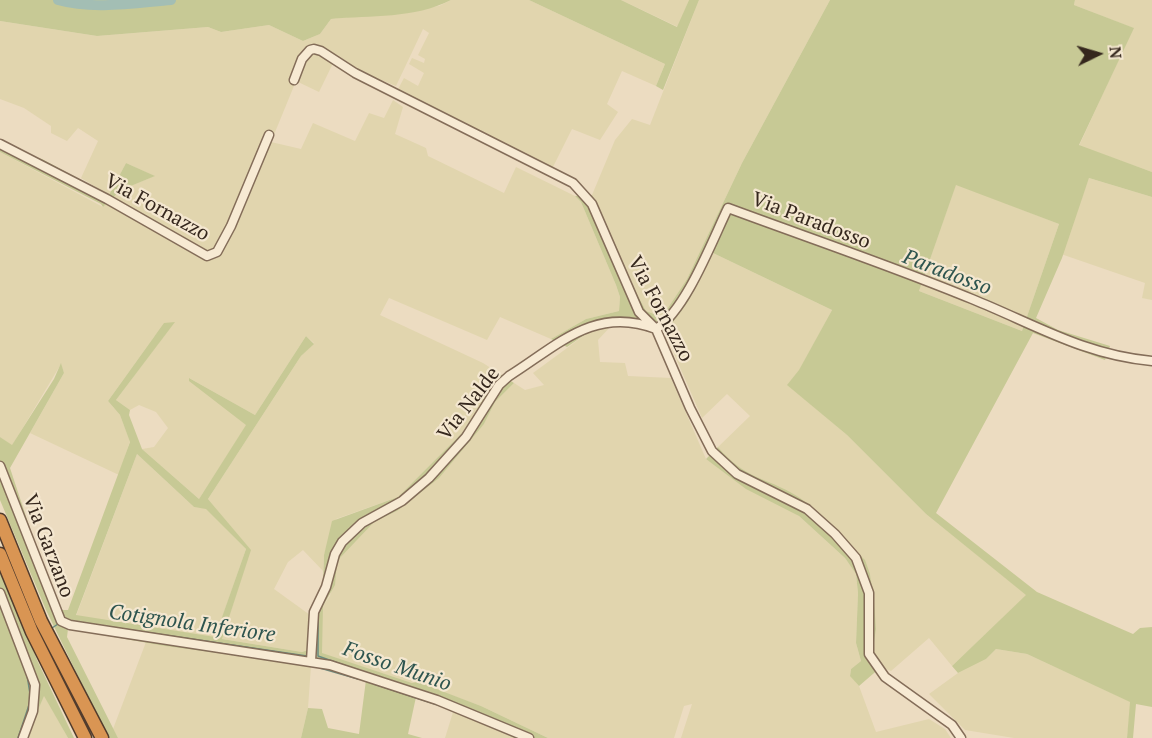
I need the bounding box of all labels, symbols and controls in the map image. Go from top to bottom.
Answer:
north arrow [1068,24,1128,84]
text: N [1104,45,1127,59]
street label: Via Fornazzo [100,169,214,247]
street label: Via Paradosso [748,187,874,255]
water label: Paradosso [899,245,995,301]
street label: Via Fornazzo [622,252,698,366]
street label: Via Nalde [433,362,505,446]
street label: Via Garzano [17,491,79,601]
water label: Cotignola Inferiore [107,600,277,648]
water label: Fosso Munio [340,637,454,697]

